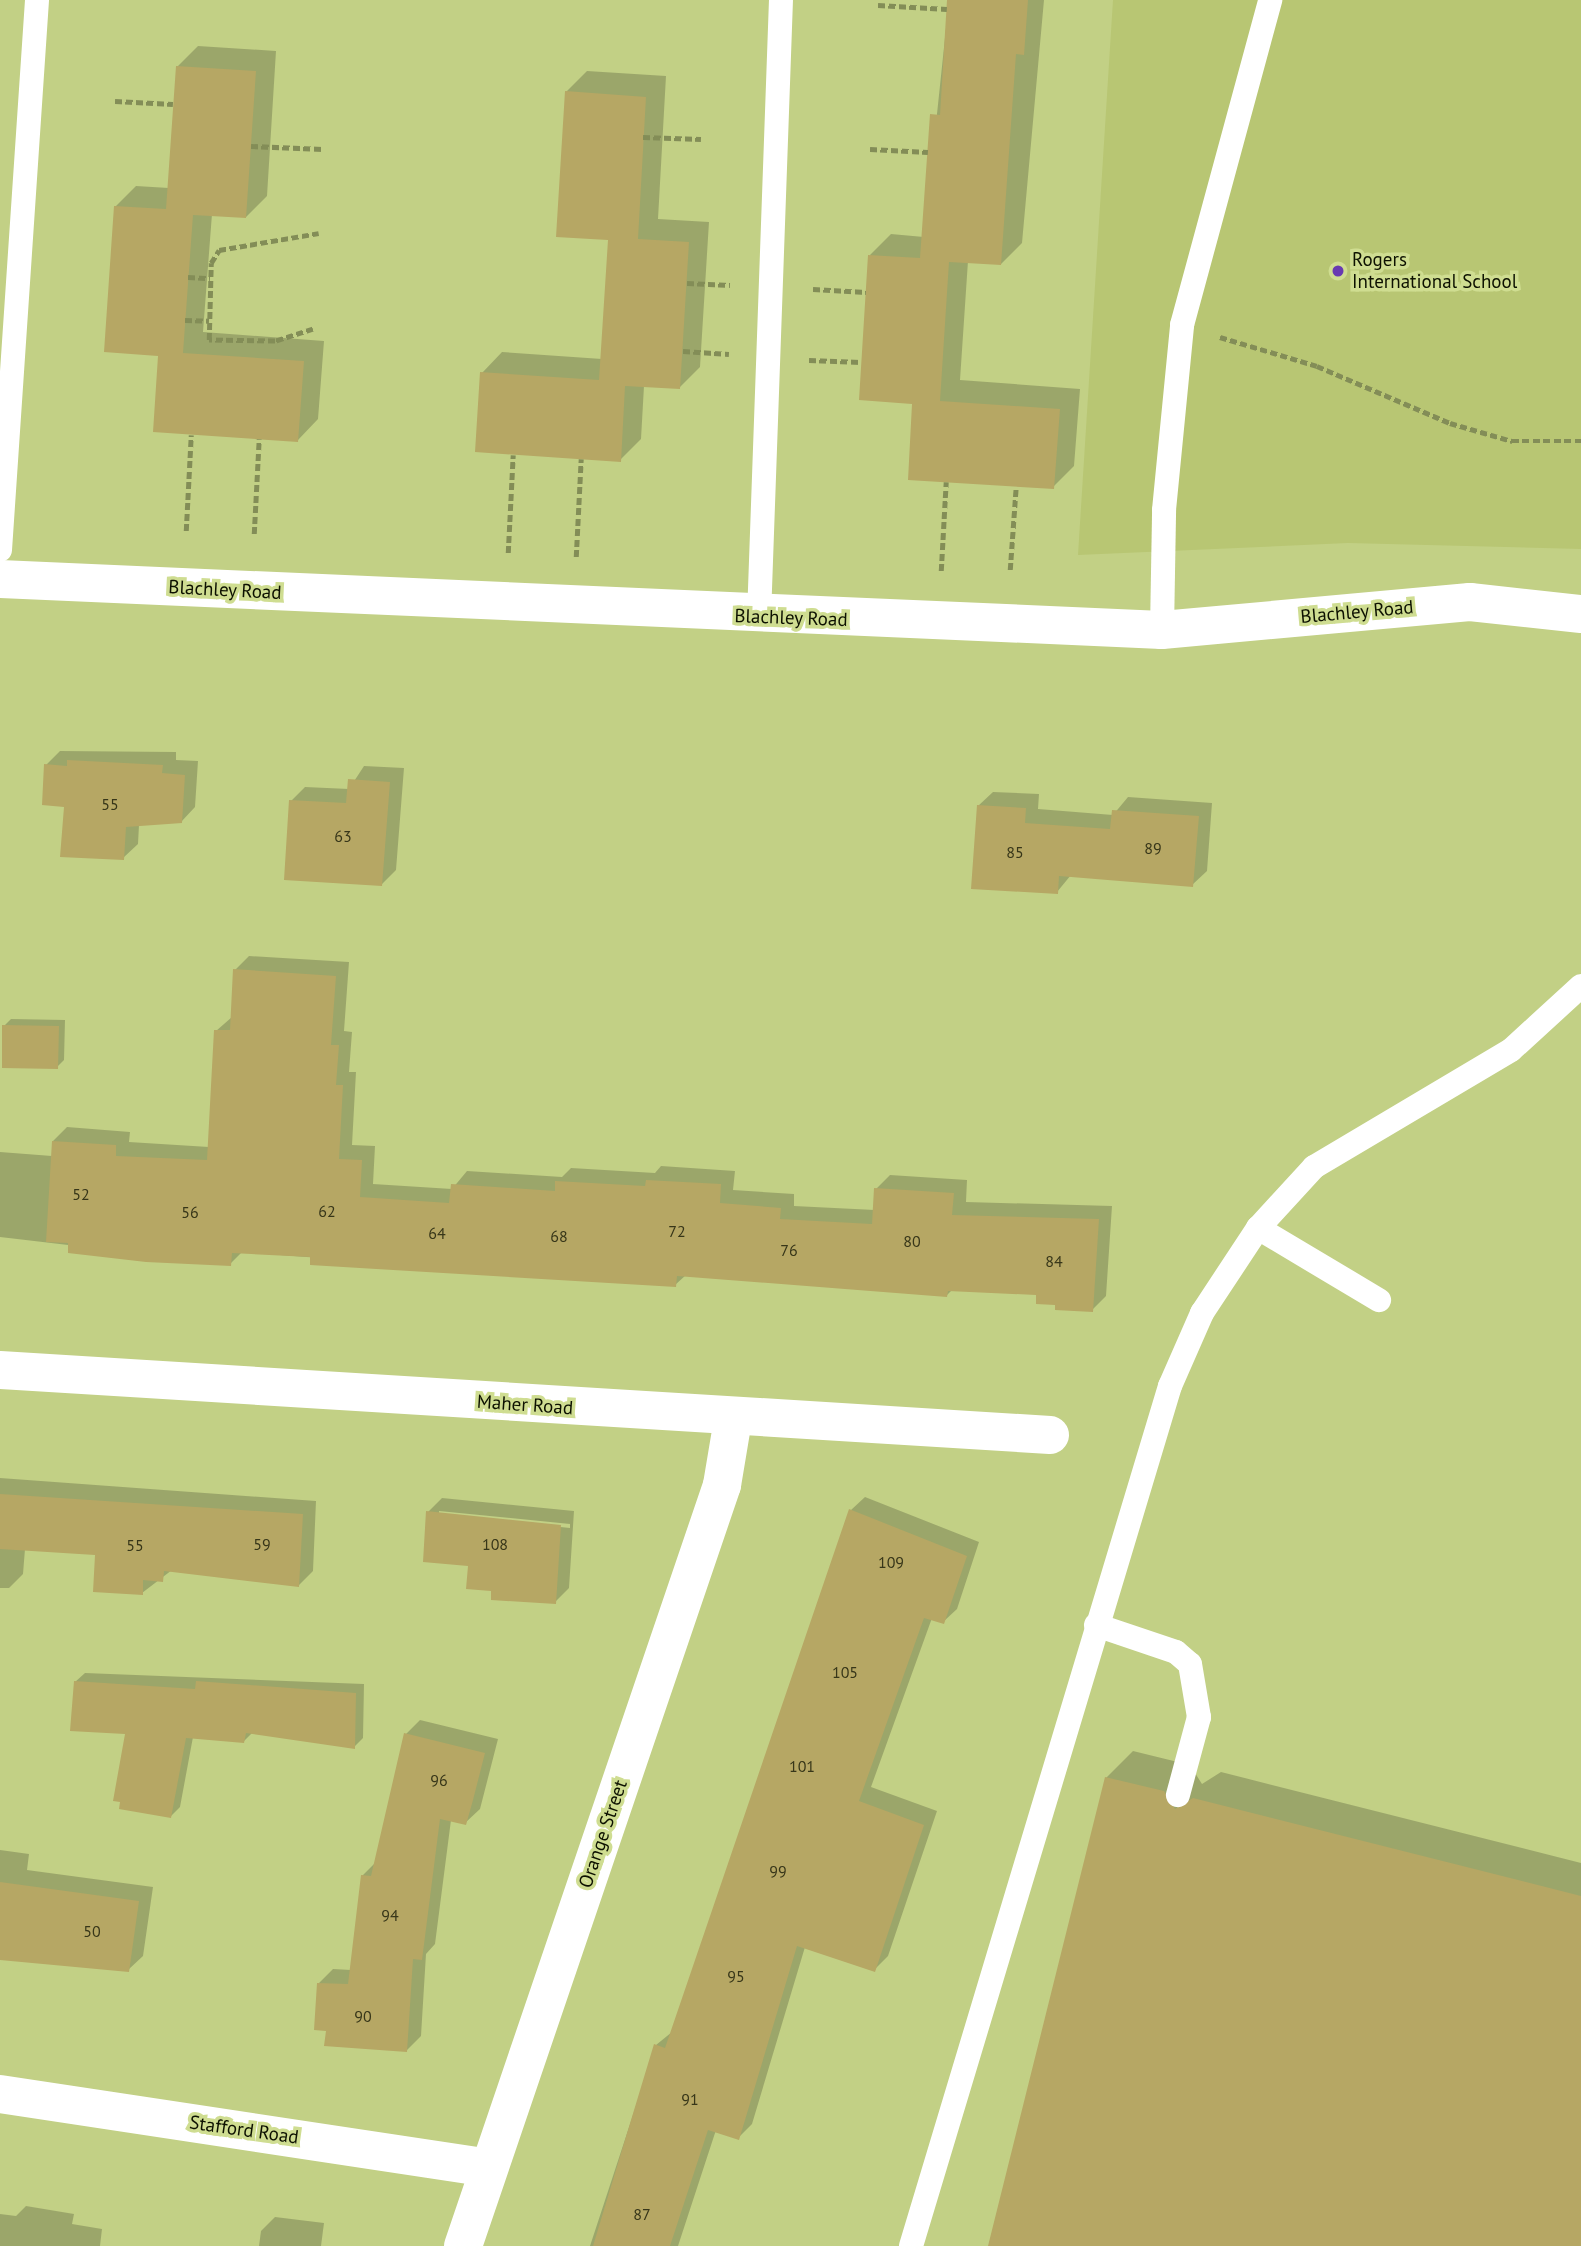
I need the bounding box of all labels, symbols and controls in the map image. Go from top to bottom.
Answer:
place label: Rogers International School [1352,249,1517,293]
marker: Rogers International School [1330,263,1346,279]
street label: Blachley Road [168,576,282,604]
street label: Blachley Road [1299,596,1415,628]
street label: Blachley Road [734,605,848,631]
house number: 55 [101,794,119,814]
house number: 63 [334,826,352,846]
house number: 89 [1144,838,1162,858]
house number: 85 [1006,842,1024,862]
house number: 52 [72,1184,90,1204]
house number: 62 [318,1201,336,1221]
house number: 56 [181,1202,199,1222]
house number: 72 [668,1221,686,1241]
house number: 64 [428,1223,446,1243]
house number: 68 [550,1226,568,1246]
house number: 80 [903,1231,921,1251]
house number: 76 [780,1240,798,1260]
house number: 84 [1045,1251,1063,1271]
street label: Maher Road [476,1390,574,1420]
house number: 59 [253,1534,271,1554]
house number: 108 [482,1534,508,1554]
house number: 55 [126,1535,144,1555]
house number: 109 [878,1552,904,1572]
house number: 105 [832,1662,858,1682]
house number: 101 [789,1756,815,1776]
house number: 96 [430,1770,448,1790]
street label: Orange Street [574,1777,632,1891]
house number: 99 [769,1861,787,1881]
house number: 94 [381,1905,399,1925]
house number: 50 [83,1921,101,1941]
house number: 95 [727,1966,745,1986]
house number: 90 [354,2006,372,2026]
house number: 91 [681,2089,699,2109]
street label: Stafford Road [188,2111,300,2149]
house number: 87 [633,2204,651,2224]

